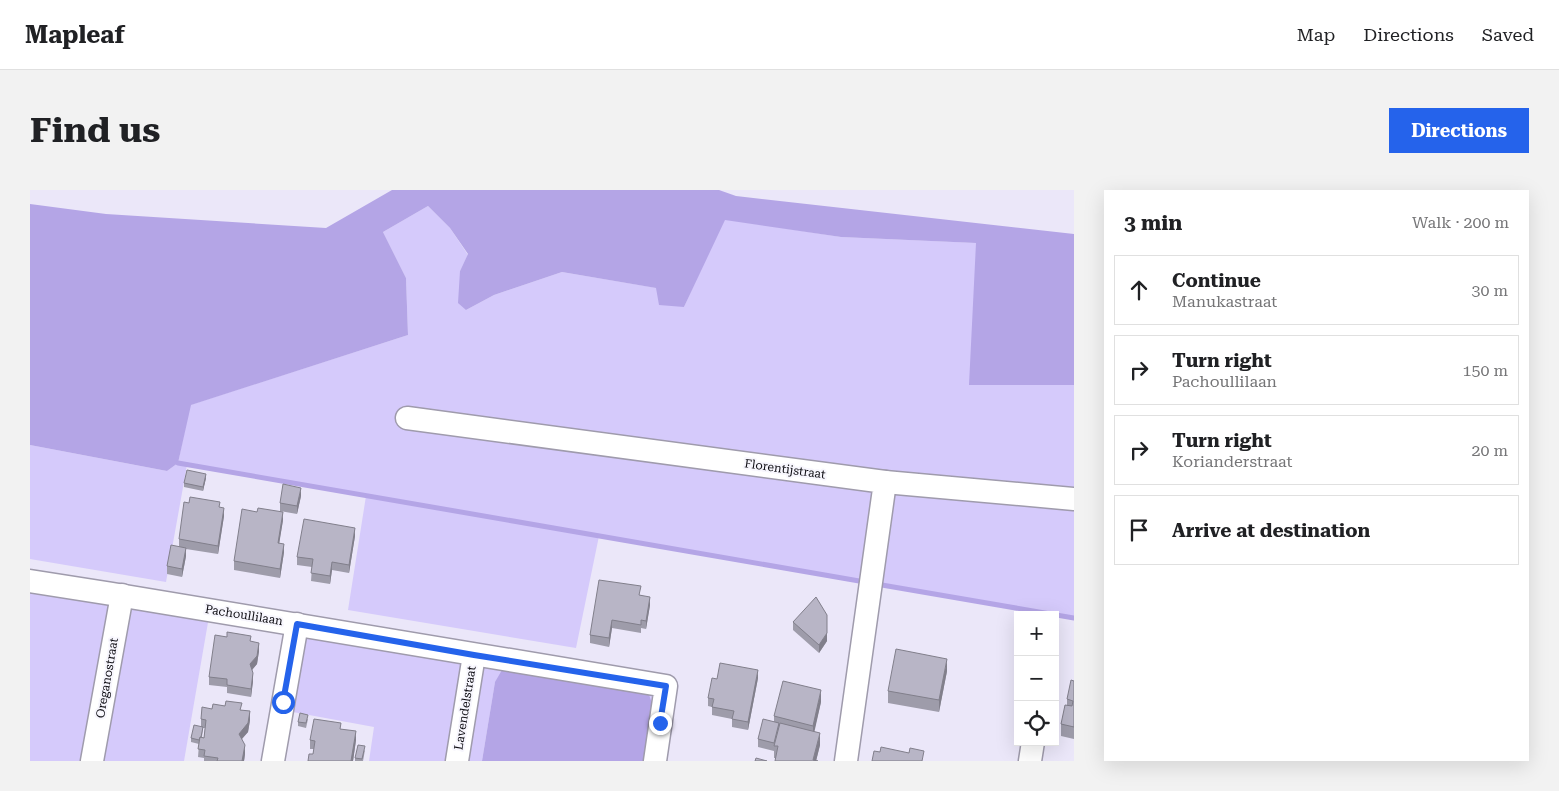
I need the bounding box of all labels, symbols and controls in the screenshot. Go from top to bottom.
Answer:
text: Mapleaf [25,21,125,49]
text: Map [1297,24,1335,45]
text: Directions [1363,24,1454,45]
text: Saved [1482,24,1534,45]
button: Directions [1389,108,1529,153]
text: Find us [30,110,160,151]
text: 3 min [1124,211,1182,235]
text: Walk · 200 m [1412,213,1509,232]
text: Continue [1172,269,1261,292]
icon: ahead [1125,276,1153,304]
text: 30 m [1471,281,1508,300]
text: Manukastraat [1172,292,1277,311]
text: Turn right [1172,349,1272,372]
icon: right [1125,356,1153,384]
text: 150 m [1462,361,1508,380]
text: Pachoullilaan [1172,372,1277,391]
text: Turn right [1172,429,1272,452]
icon: right [1125,436,1153,464]
text: 20 m [1471,441,1508,460]
text: Korianderstraat [1172,452,1292,471]
street label: Florentijstraat [744,456,827,482]
icon: arrive [1125,516,1153,544]
text: Arrive at destination [1172,519,1370,542]
street label: Pachoullilaan [204,602,284,628]
map controls [1014,611,1059,746]
button: + [1014,611,1059,656]
street label: Oreganostraat [93,636,121,719]
button: − [1014,656,1059,701]
street label: Lavendelstraat [451,664,479,751]
route start [272,691,295,714]
button: locate [1014,701,1059,746]
route end [649,712,672,735]

